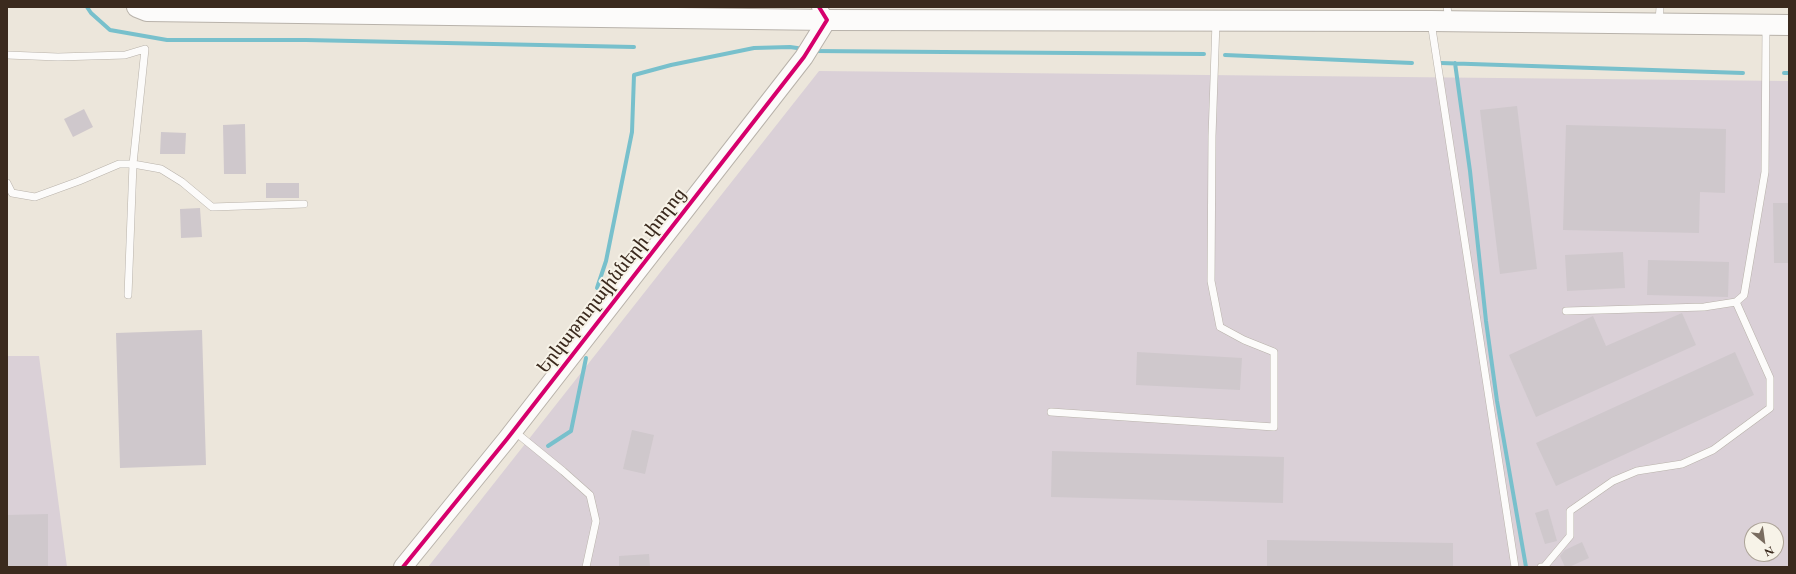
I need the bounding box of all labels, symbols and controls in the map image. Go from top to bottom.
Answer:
street label: Երկաթուղայինների փողոց [533,184,691,378]
north arrow [1744,522,1784,562]
text: N [1762,543,1777,560]

